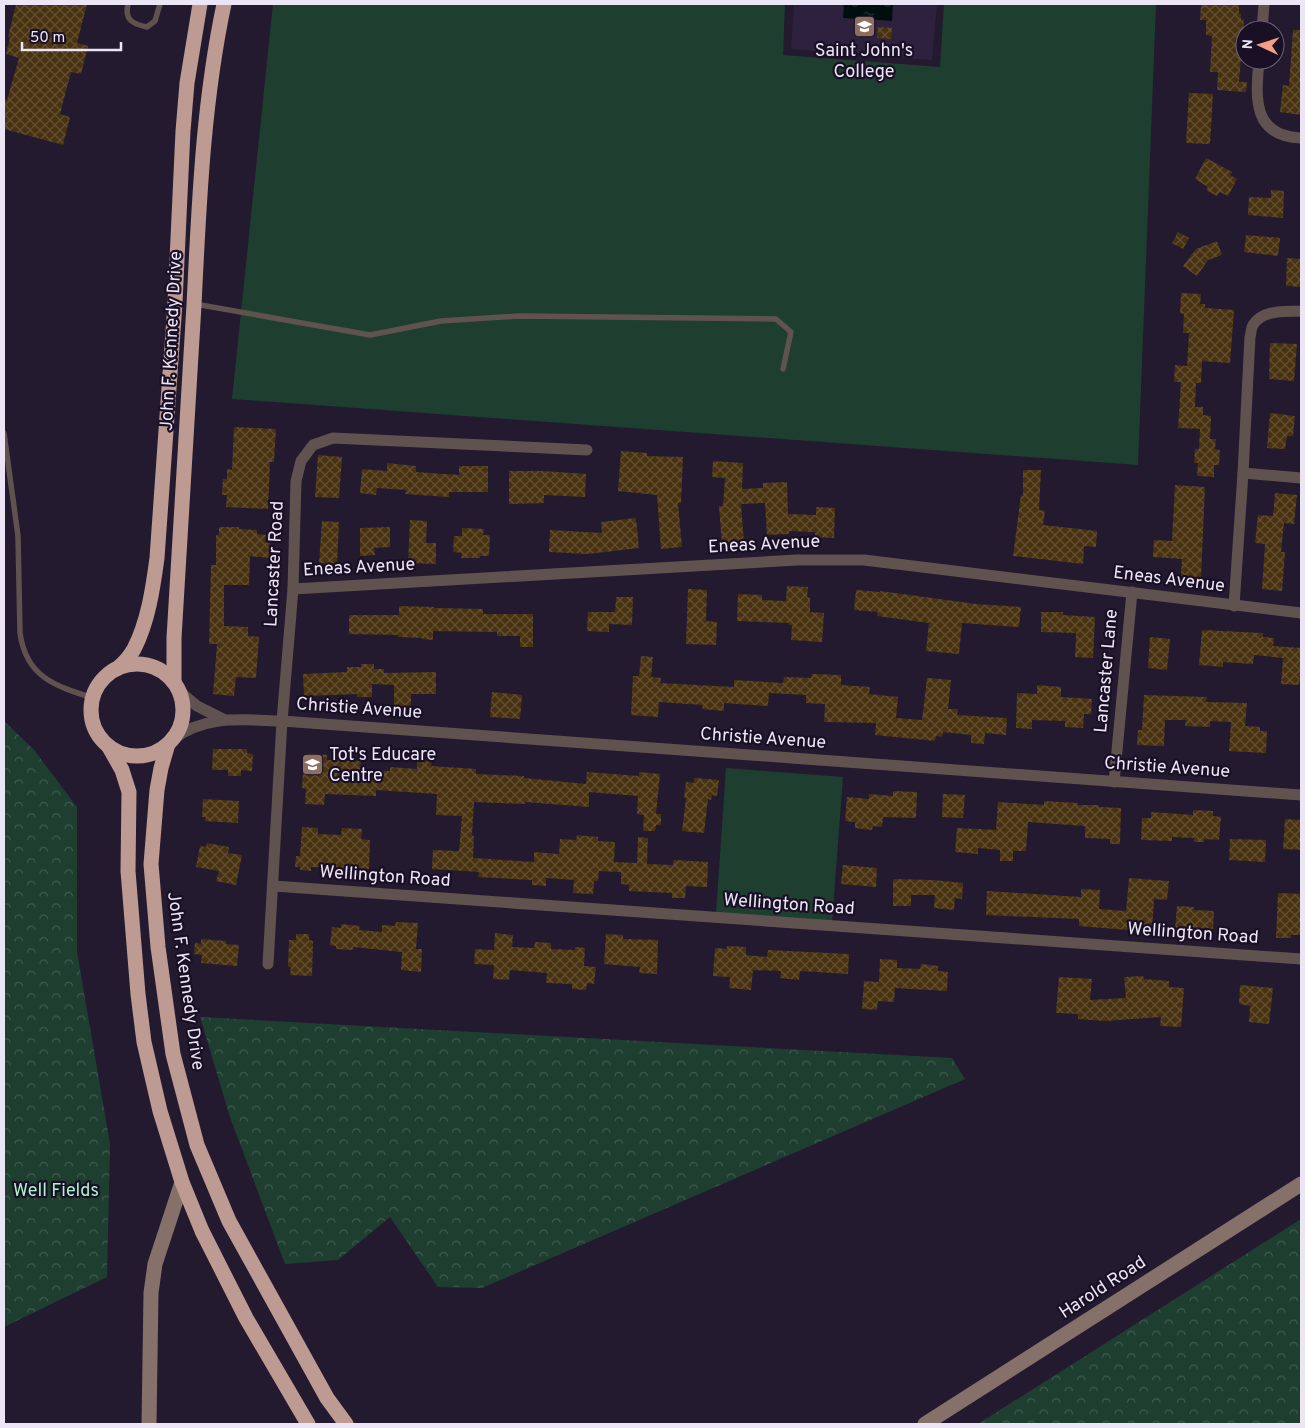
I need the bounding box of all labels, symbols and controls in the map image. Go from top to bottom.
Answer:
school or university icon: Saint John's College [852,14,876,38]
scale bar [22,20,121,52]
north arrow [1235,20,1285,70]
text: 50 m [30,29,65,48]
text: N [1240,39,1257,50]
place label: Saint John's College [815,40,913,84]
street label: John F. Kennedy Drive [156,251,188,431]
street label: Lancaster Road [260,500,290,628]
street label: Eneas Avenue [707,531,821,559]
street label: Eneas Avenue [302,554,416,582]
street label: Eneas Avenue [1112,562,1226,598]
street label: Lancaster Lane [1090,608,1124,734]
street label: Christie Avenue [295,693,423,725]
street label: Christie Avenue [699,723,827,755]
place label: Tot's Educare Centre [329,744,436,788]
street label: Christie Avenue [1103,752,1231,784]
school or university icon: Tot's Educare Centre [301,753,325,777]
street label: Wellington Road [319,861,451,893]
street label: Wellington Road [723,889,855,921]
street label: John F. Kennedy Drive [161,890,209,1072]
street label: Wellington Road [1127,918,1259,950]
park label: Well Fields [13,1180,99,1203]
street label: Harold Road [1055,1251,1151,1325]

